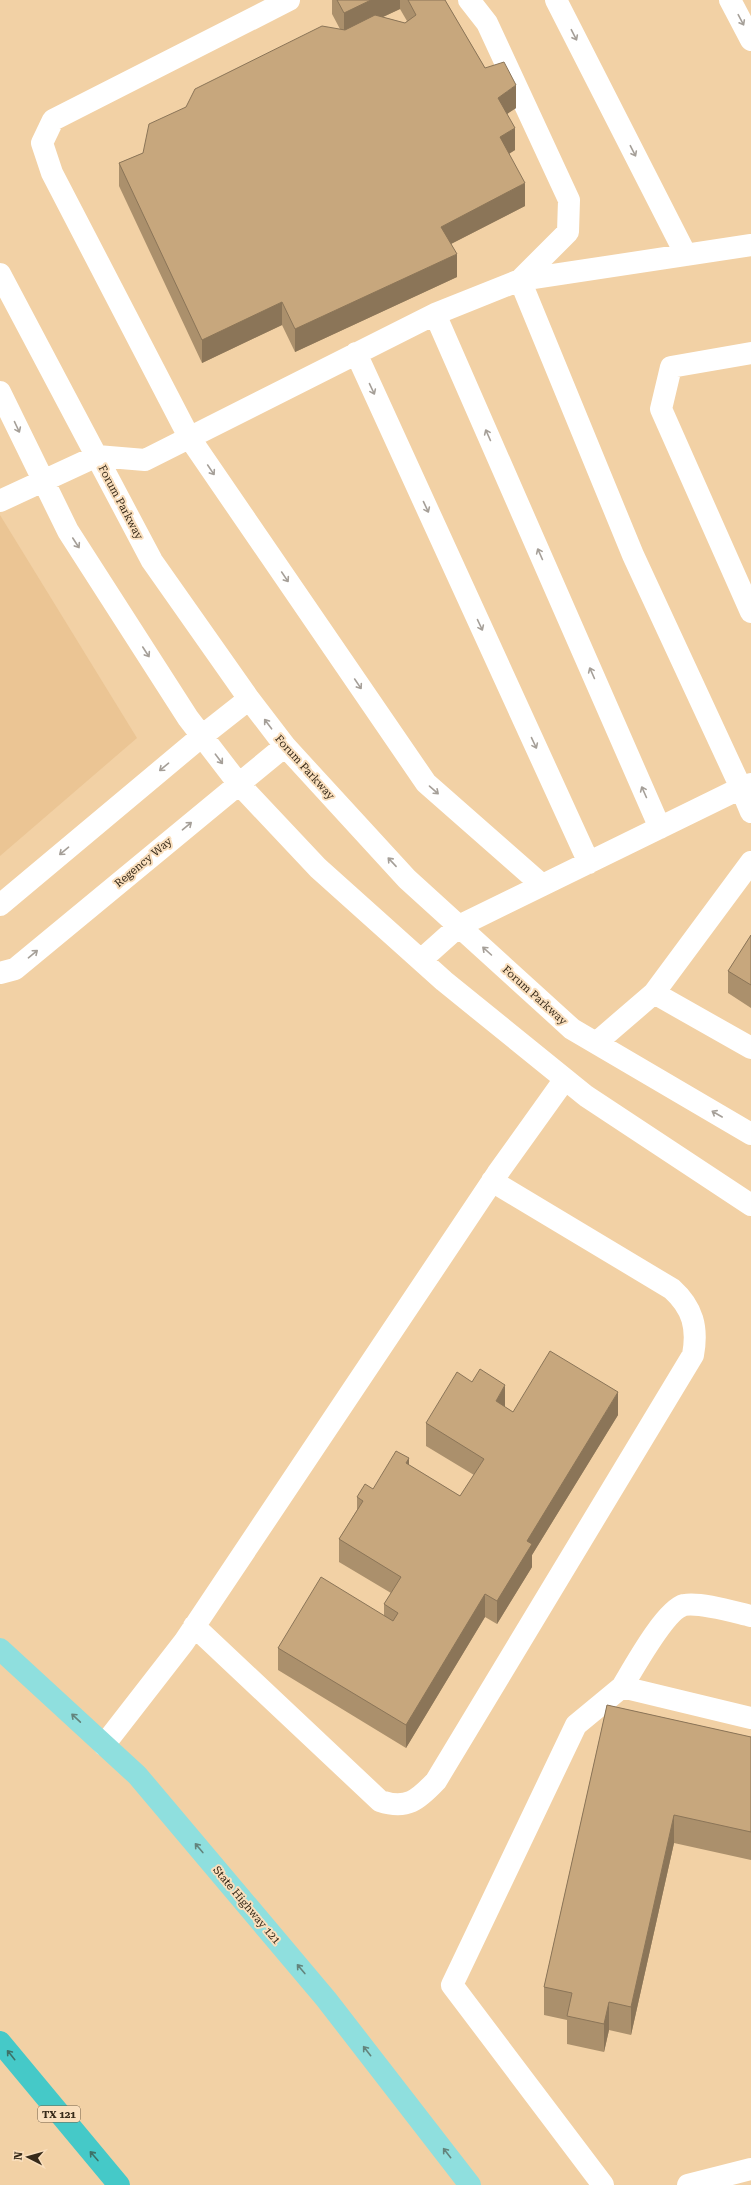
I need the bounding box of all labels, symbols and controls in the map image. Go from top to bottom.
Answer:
one-way arrow [737,14,745,26]
one-way arrow [571,29,578,41]
one-way arrow [630,144,637,156]
one-way arrow [369,382,376,394]
one-way arrow [14,421,21,433]
one-way arrow [484,429,491,441]
street label: Forum Parkway [95,463,146,542]
one-way arrow [207,464,215,475]
one-way arrow [423,501,430,513]
one-way arrow [71,537,80,548]
one-way arrow [536,548,543,560]
one-way arrow [281,571,289,582]
one-way arrow [477,619,484,631]
one-way arrow [142,646,150,657]
one-way arrow [588,667,595,679]
one-way arrow [354,678,362,689]
one-way arrow [264,718,272,729]
street label: Forum Parkway [272,732,337,803]
one-way arrow [531,737,538,749]
one-way arrow [215,753,224,764]
one-way arrow [159,763,170,772]
one-way arrow [428,785,439,794]
one-way arrow [640,787,647,799]
one-way arrow [181,821,192,830]
street label: Regency Way [112,834,175,890]
one-way arrow [59,846,70,855]
one-way arrow [387,857,396,868]
one-way arrow [482,947,492,956]
one-way arrow [28,949,38,958]
street label: Forum Parkway [500,963,570,1028]
one-way arrow [711,1109,723,1117]
one-way arrow [71,1714,81,1723]
one-way arrow [195,1843,204,1854]
street label: State Highway 121 [210,1864,283,1947]
one-way arrow [297,1964,306,1974]
one-way arrow [363,2045,371,2056]
one-way arrow [7,2050,15,2061]
road number: TX 121 [38,2106,80,2122]
north arrow [8,2137,48,2177]
one-way arrow [443,2148,451,2159]
one-way arrow [89,2150,98,2161]
text: N [12,2151,26,2161]

